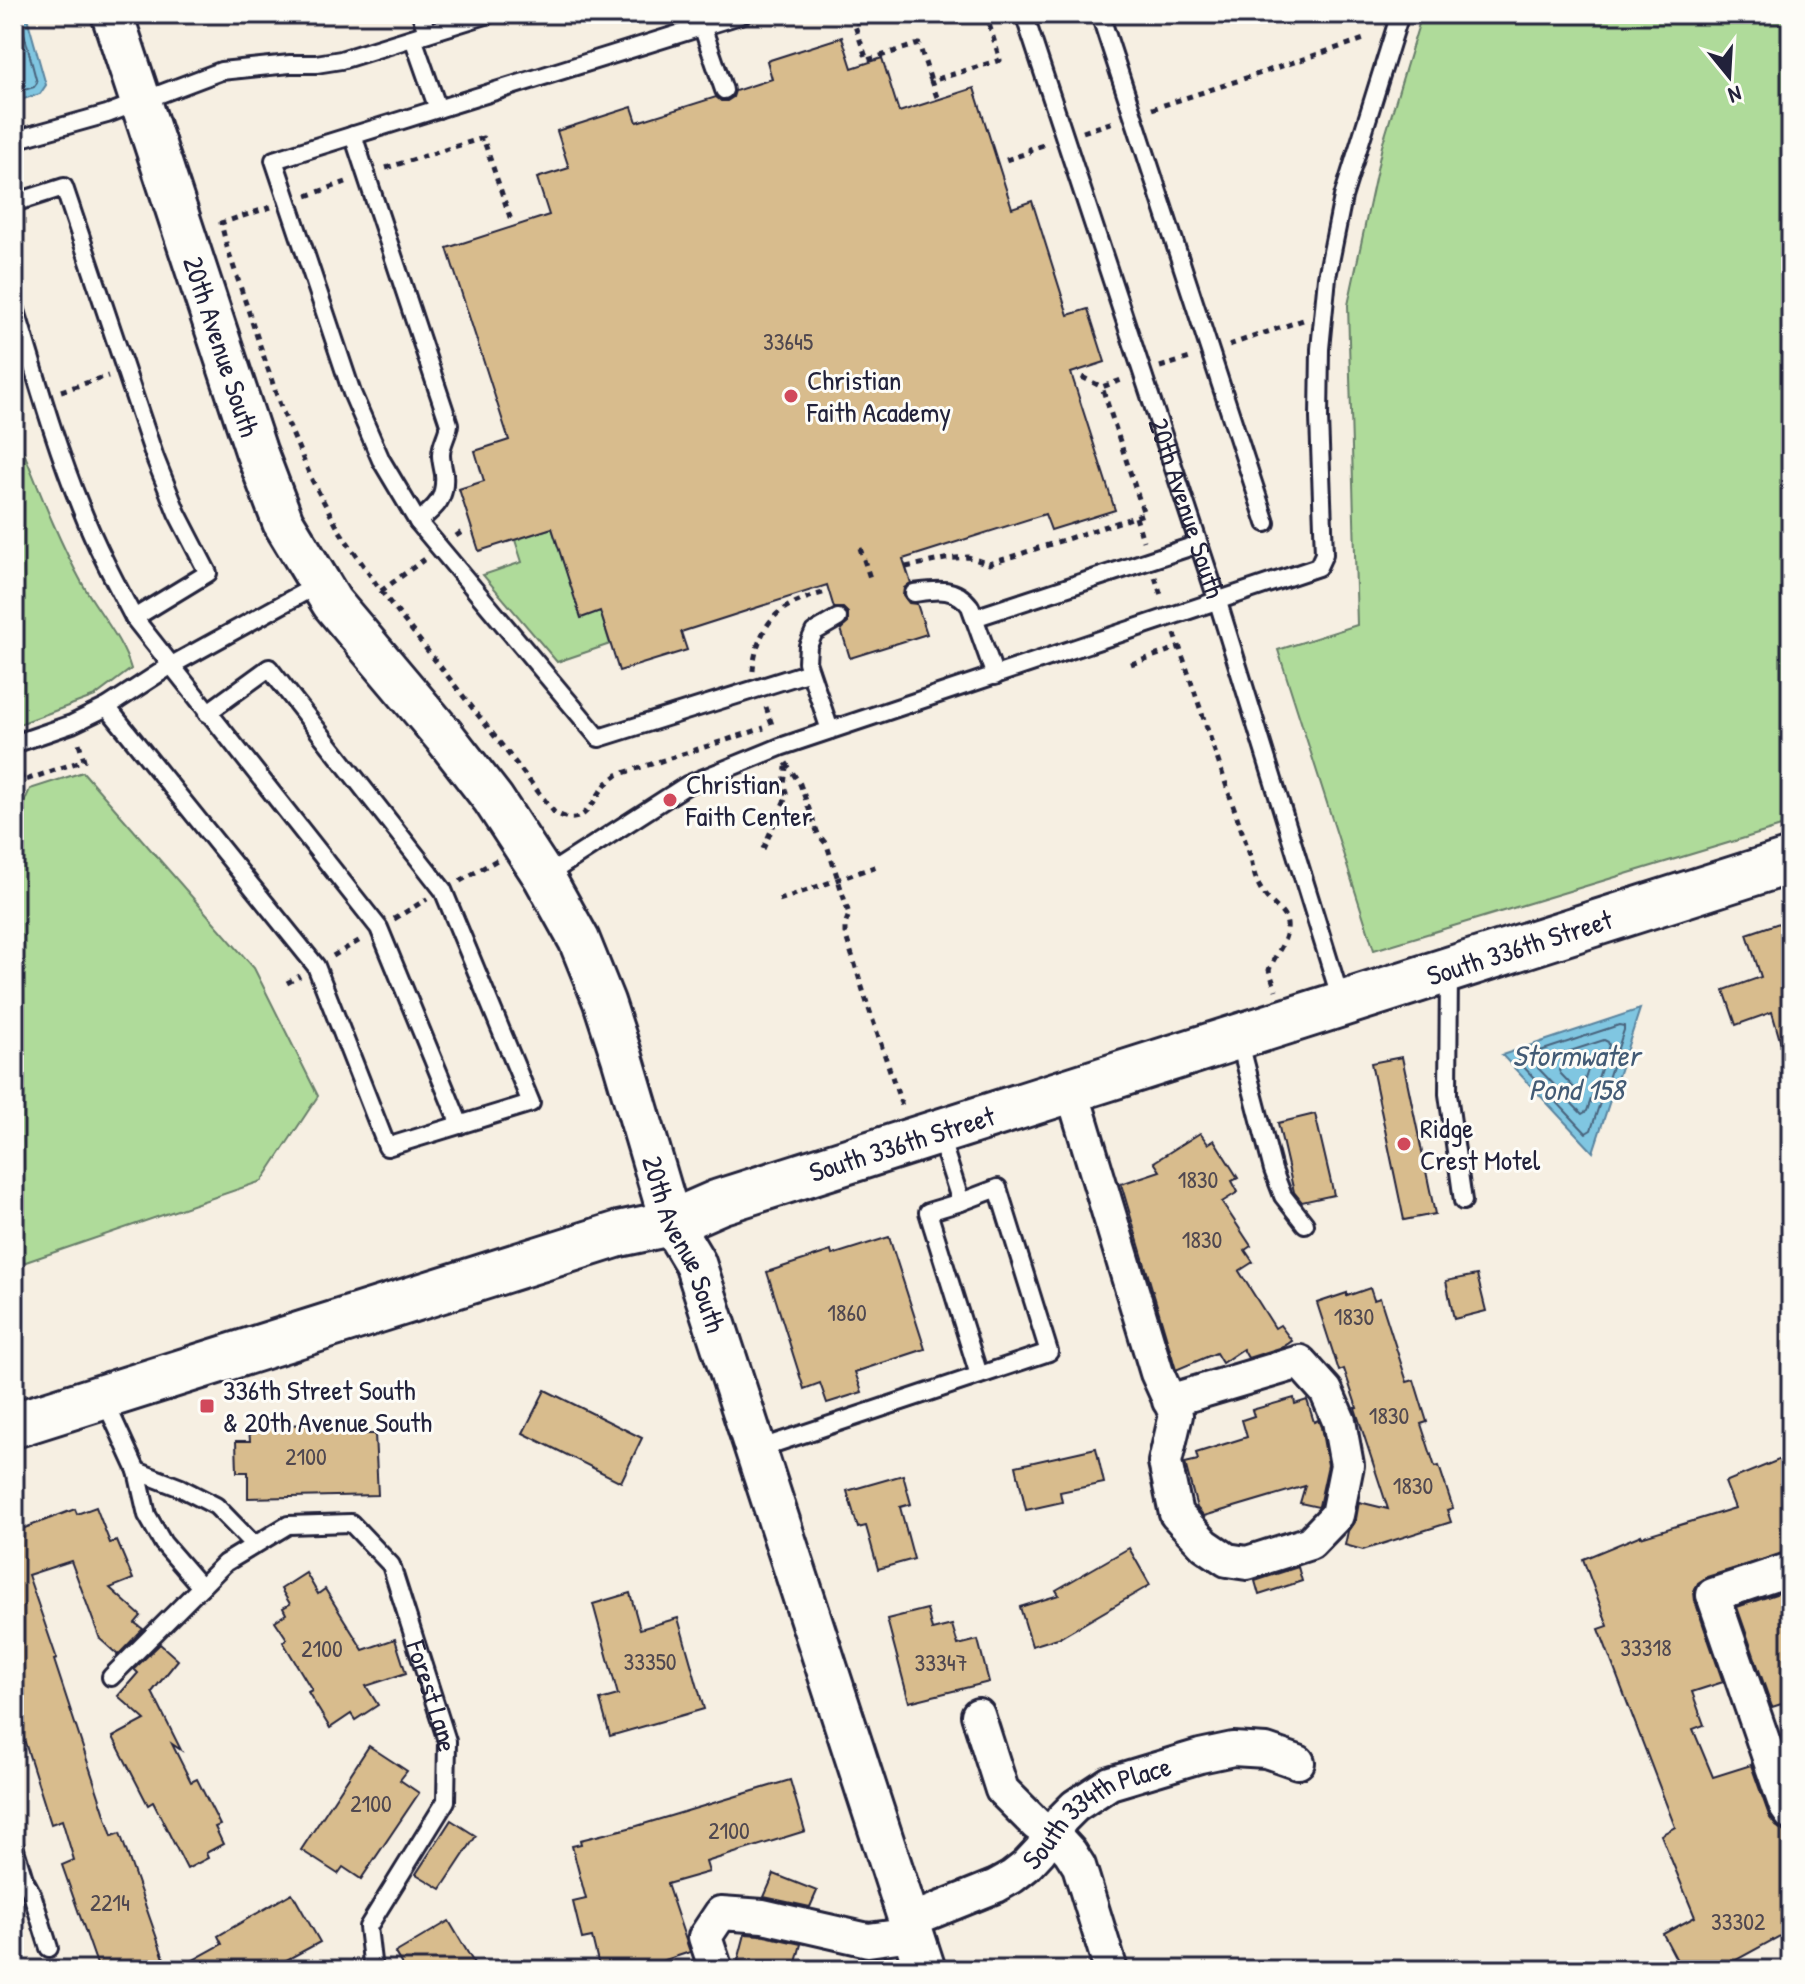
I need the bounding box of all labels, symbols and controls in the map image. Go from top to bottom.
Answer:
north arrow [1689,36,1769,116]
text: N [1725,79,1745,111]
street label: 20th Avenue South [174,251,269,442]
house number: 33645 [763,325,813,357]
place label: Christian Faith Academy [806,361,951,431]
marker: Christian Faith Academy [782,387,800,405]
street label: 20th Avenue South [1139,413,1234,603]
place label: Christian Faith Center [685,765,813,835]
marker: Christian Faith Center [661,791,679,809]
street label: South 336th Street [1422,900,1617,995]
water label: Stormwater Pond 158 [1512,1035,1643,1109]
street label: South 336th Street [804,1096,1000,1191]
place label: Ridge Crest Motel [1420,1109,1541,1179]
marker: Ridge Crest Motel [1395,1135,1413,1153]
street label: 20th Avenue South [633,1151,735,1337]
house number: 1830 [1178,1163,1218,1195]
house number: 1830 [1182,1223,1222,1255]
house number: 1860 [827,1296,867,1328]
house number: 1830 [1334,1300,1374,1332]
place label: 336th Street South & 20th Avenue South [223,1371,432,1441]
marker: 336th Street South & 20th Avenue South [198,1397,216,1415]
house number: 1830 [1369,1399,1409,1431]
house number: 2100 [285,1440,327,1472]
house number: 1830 [1393,1469,1433,1501]
house number: 33318 [1620,1631,1672,1663]
house number: 2100 [301,1632,343,1664]
street label: Forest Lane [397,1635,466,1753]
house number: 33350 [623,1645,677,1677]
house number: 33347 [914,1646,968,1678]
street label: South 334th Place [1013,1747,1176,1878]
house number: 2100 [350,1787,392,1819]
house number: 2100 [708,1814,750,1846]
house number: 2214 [90,1886,130,1918]
house number: 33302 [1711,1905,1765,1937]

